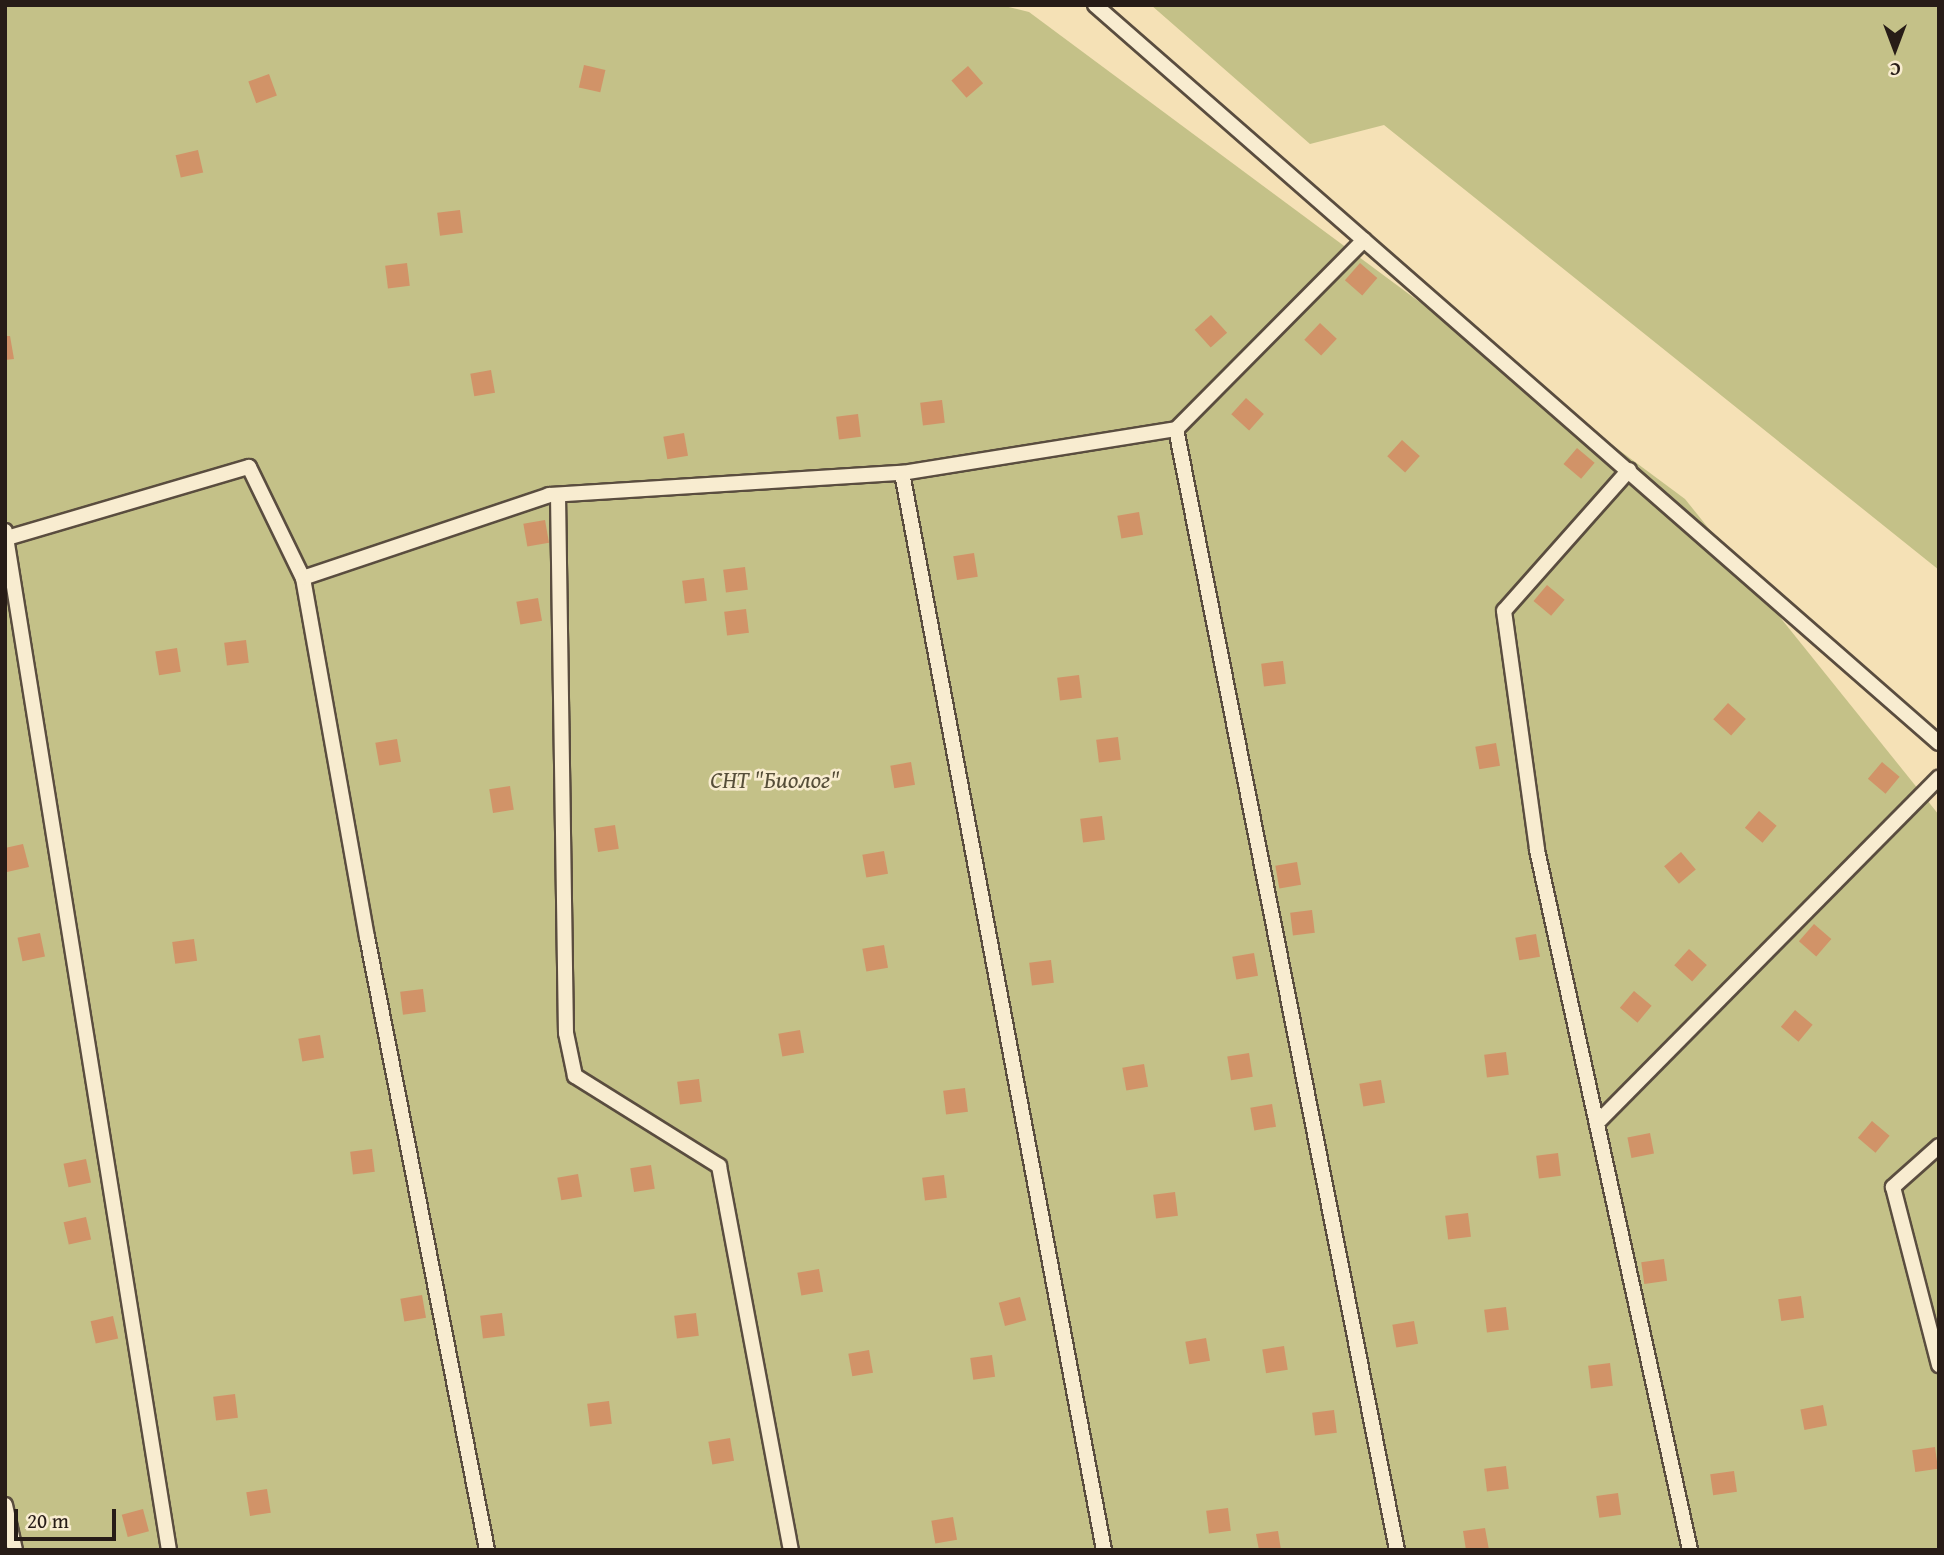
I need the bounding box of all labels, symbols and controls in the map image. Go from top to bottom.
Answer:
north arrow [1860,14,1930,84]
text: С [1890,56,1900,84]
park label: СНТ "Биолог" [710,766,840,794]
scale bar [18,1496,119,1540]
text: 20 m [27,1505,69,1536]

